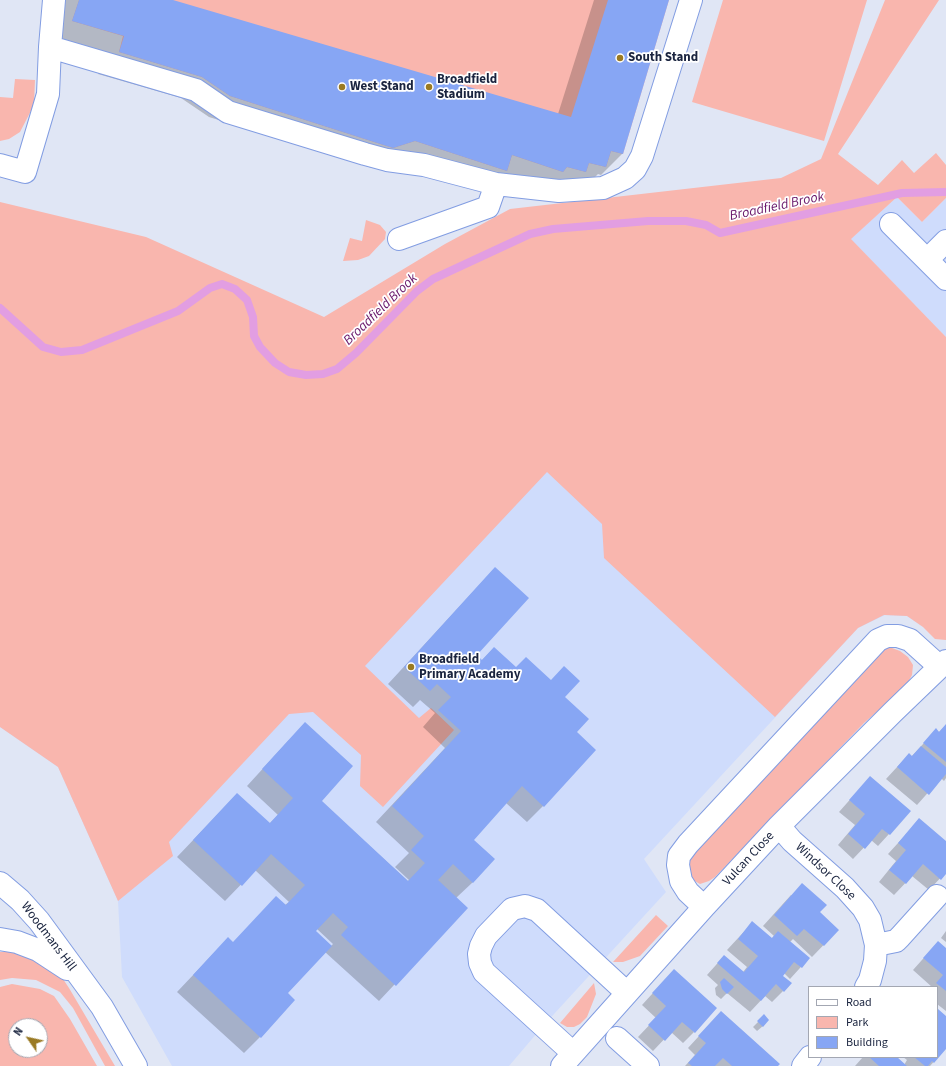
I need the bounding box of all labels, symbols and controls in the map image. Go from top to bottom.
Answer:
place label: South Stand [628,50,698,66]
marker: South Stand [615,53,625,63]
place label: Broadfield Stadium [437,72,497,103]
place label: West Stand [350,79,414,95]
marker: West Stand [337,82,347,92]
marker: Broadfield Stadium [424,82,434,92]
water label: Broadfield Brook [728,189,826,225]
water label: Broadfield Brook [341,271,421,349]
place label: Broadfield Primary Academy [419,652,520,683]
marker: Broadfield Primary Academy [406,662,416,672]
street label: Vulcan Close [720,829,778,889]
street label: Windsor Close [792,840,858,904]
street label: Woodmans Hill [17,899,79,975]
legend [808,986,938,1058]
text: Road [846,994,872,1011]
text: Park [846,1014,868,1031]
north arrow [8,1018,48,1058]
text: N [10,1024,27,1039]
text: Building [846,1034,888,1051]

